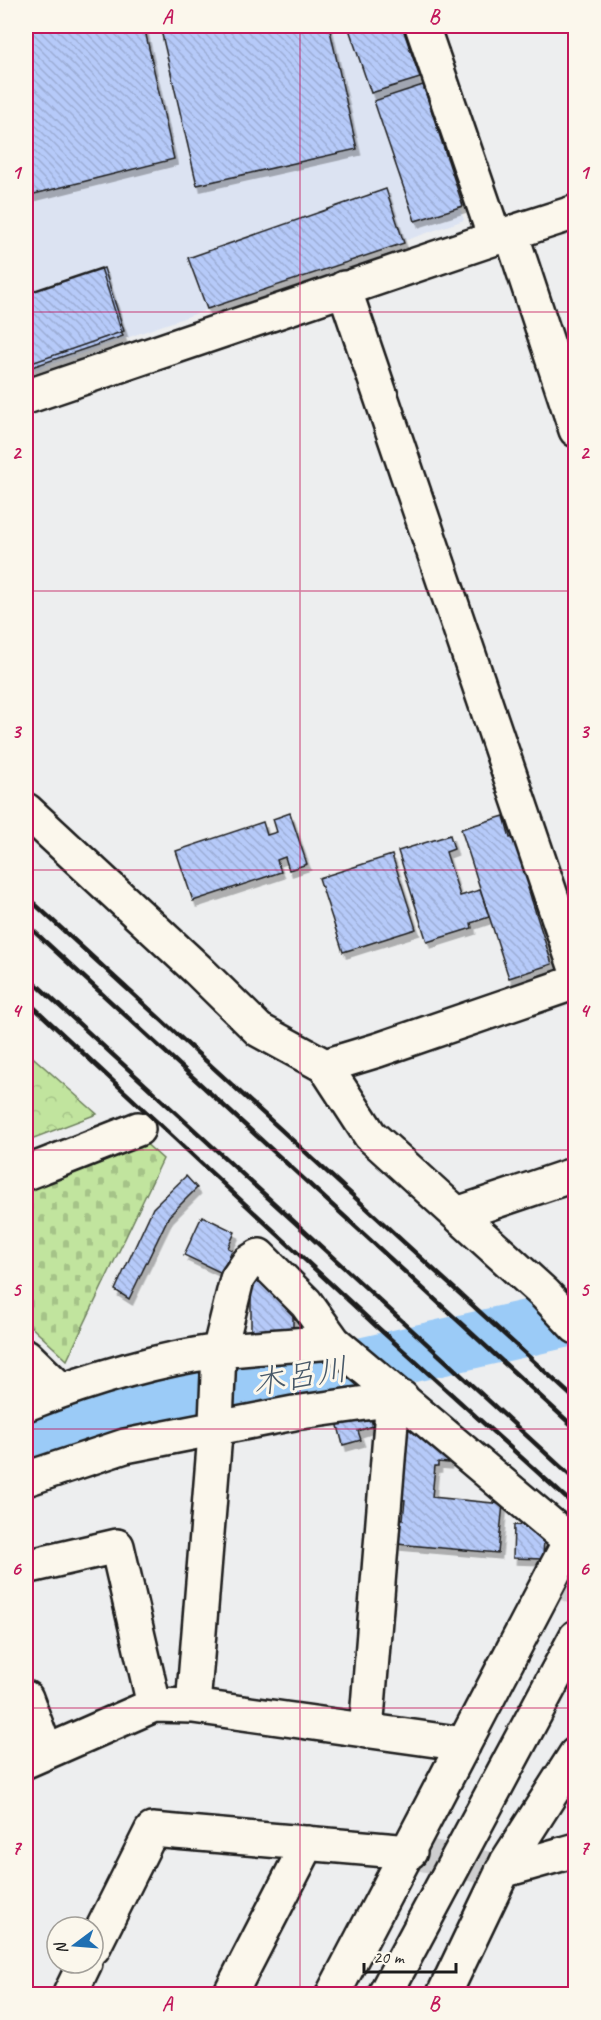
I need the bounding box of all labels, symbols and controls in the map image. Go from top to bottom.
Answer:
text: A [162,4,174,29]
text: B [429,4,441,29]
text: 1 [12,160,23,185]
text: 1 [580,160,591,185]
text: 2 [12,440,23,465]
text: 2 [580,440,591,465]
text: 3 [12,719,23,744]
text: 3 [580,719,591,744]
text: 4 [12,998,24,1023]
text: 4 [580,998,592,1023]
text: 5 [12,1277,23,1302]
text: 5 [580,1277,591,1302]
water label: 木呂川 [249,1348,351,1404]
text: 6 [11,1556,22,1581]
text: 6 [579,1556,590,1581]
text: 7 [12,1835,23,1860]
text: 7 [580,1835,591,1860]
north arrow [45,1915,105,1975]
scale bar [364,1936,456,1974]
text: N [50,1938,73,1956]
text: 20 m [373,1946,406,1968]
text: A [162,1991,174,2016]
text: B [429,1991,441,2016]

